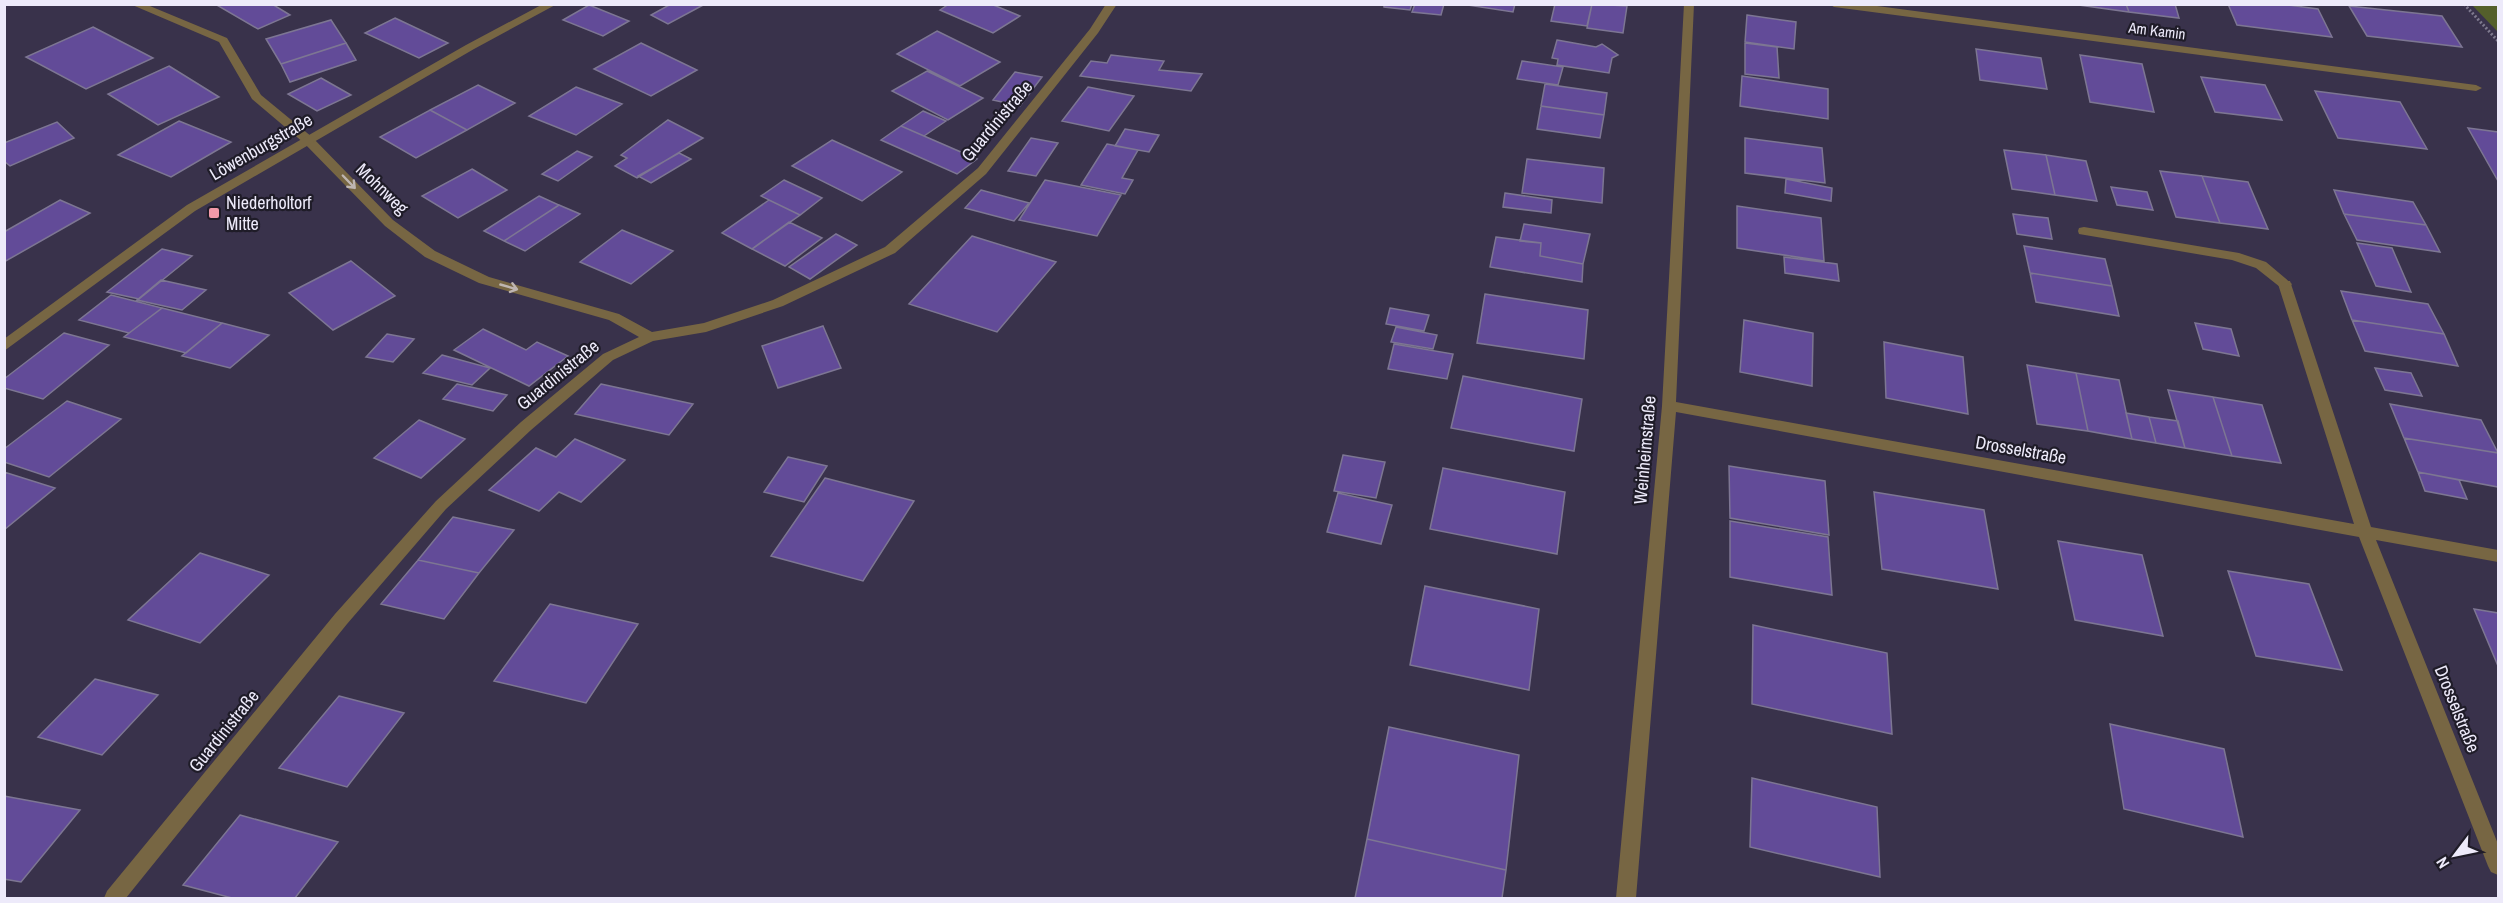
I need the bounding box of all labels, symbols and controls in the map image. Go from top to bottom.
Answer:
street label: Am Kamin [2126,16,2187,44]
street label: Guardinistraße [955,75,1038,167]
street label: Löwenburgstraße [205,107,317,186]
street label: Mohnweg [351,157,415,220]
one-way arrow [342,174,356,189]
place label: Niederholtorf Mitte [226,190,312,236]
marker: Niederholtorf Mitte [207,206,221,220]
one-way arrow [499,282,518,293]
street label: Guardinistraße [511,334,604,416]
street label: Weinheimstraße [1627,395,1662,505]
street label: Drosselstraße [1974,429,2068,470]
street label: Drosselstraße [2429,662,2486,756]
street label: Guardinistraße [183,684,265,777]
north arrow [2425,825,2485,885]
text: N [2430,853,2454,873]

